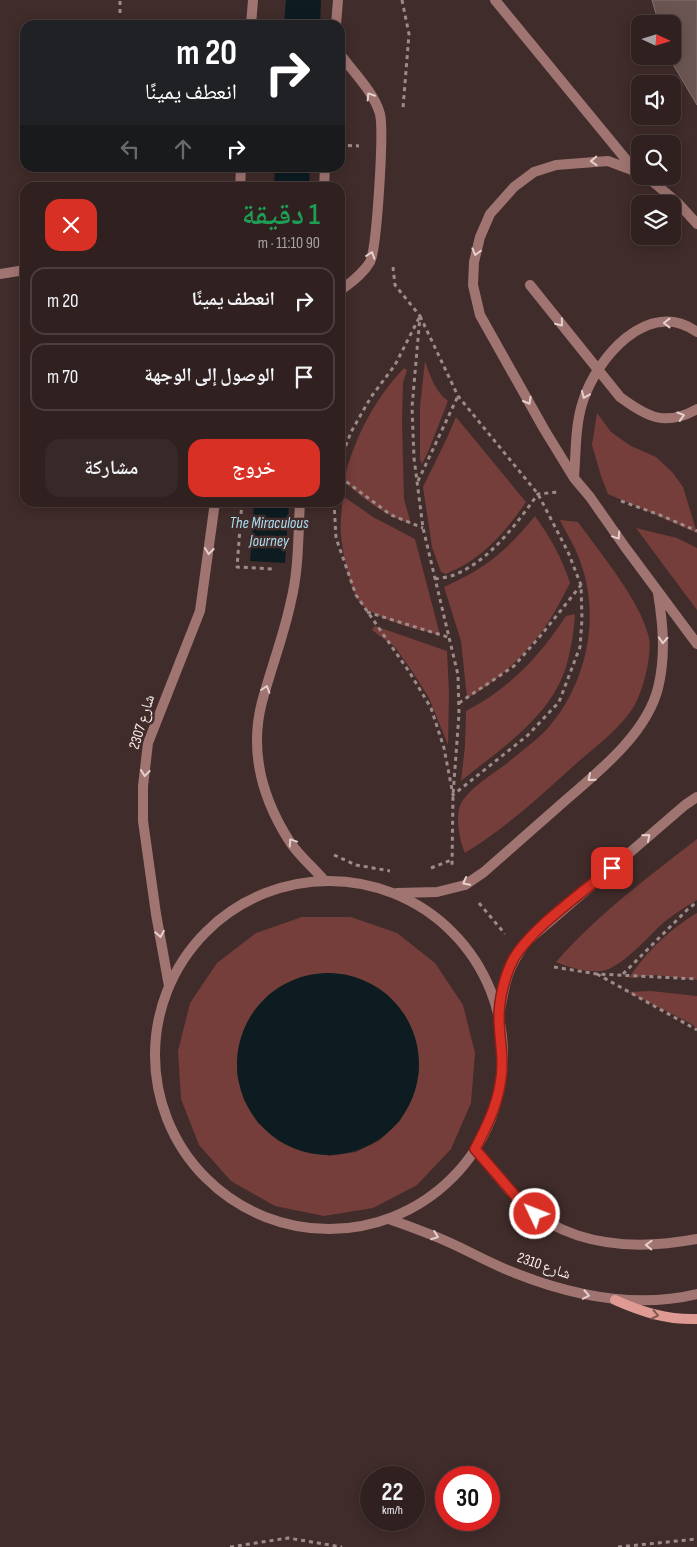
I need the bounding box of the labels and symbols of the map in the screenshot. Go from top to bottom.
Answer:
north arrow [631,15,681,65]
one-way arrow [367,92,377,101]
one-way arrow [589,156,597,166]
one-way arrow [472,247,482,255]
one-way arrow [366,251,376,260]
one-way arrow [555,317,564,326]
one-way arrow [663,317,671,328]
one-way arrow [581,390,592,399]
one-way arrow [521,395,531,404]
one-way arrow [676,412,684,422]
water label: The Miraculous Journey [229,514,309,551]
one-way arrow [611,530,620,540]
one-way arrow [204,547,215,555]
one-way arrow [658,636,669,644]
one-way arrow [261,685,271,693]
street label: شارع 2307 [125,692,159,752]
one-way arrow [140,769,151,777]
one-way arrow [587,772,596,781]
one-way arrow [642,834,651,843]
one-way arrow [288,838,298,847]
pin [591,847,633,889]
one-way arrow [463,876,472,886]
one-way arrow [154,930,164,938]
position arrow [508,1187,560,1239]
one-way arrow [430,1230,439,1240]
one-way arrow [644,1239,652,1250]
street label: شارع 2310 [515,1248,573,1284]
one-way arrow [582,1289,590,1299]
one-way arrow [650,1309,659,1320]
speed limit sign: 30 [435,1466,500,1531]

